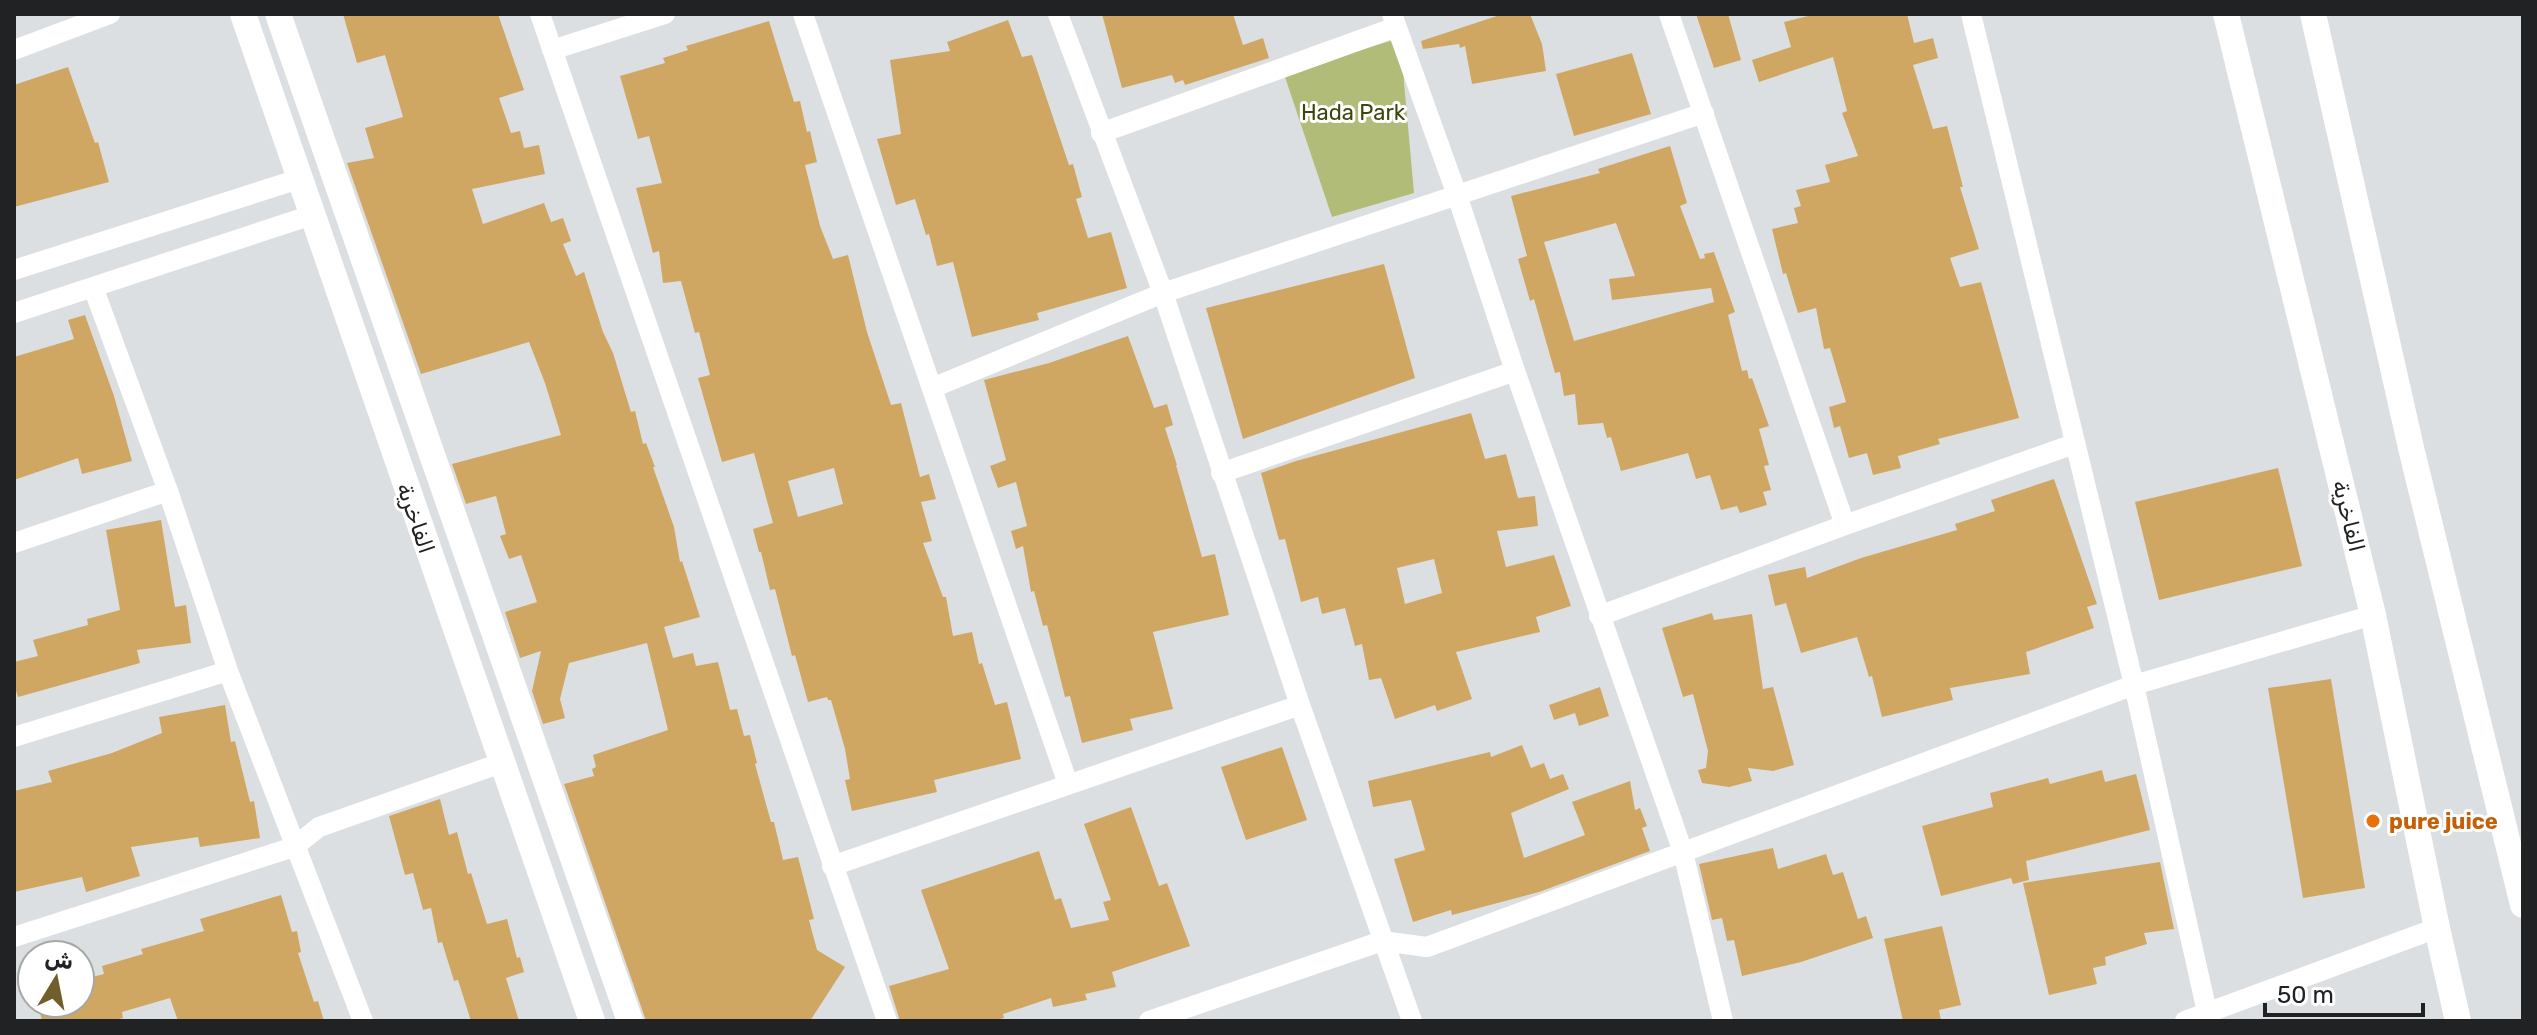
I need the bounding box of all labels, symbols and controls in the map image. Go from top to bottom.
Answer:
park label: Hada Park [1301,99,1406,126]
street label: الفاخرية [2327,478,2370,555]
street label: الفاخرية [391,479,440,557]
place label: pure juice [2389,808,2498,835]
marker: pure juice [2364,812,2382,830]
north arrow [16,939,96,1019]
text: ش [43,944,75,976]
scale bar [2265,967,2423,1017]
text: 50 m [2277,981,2334,1009]

